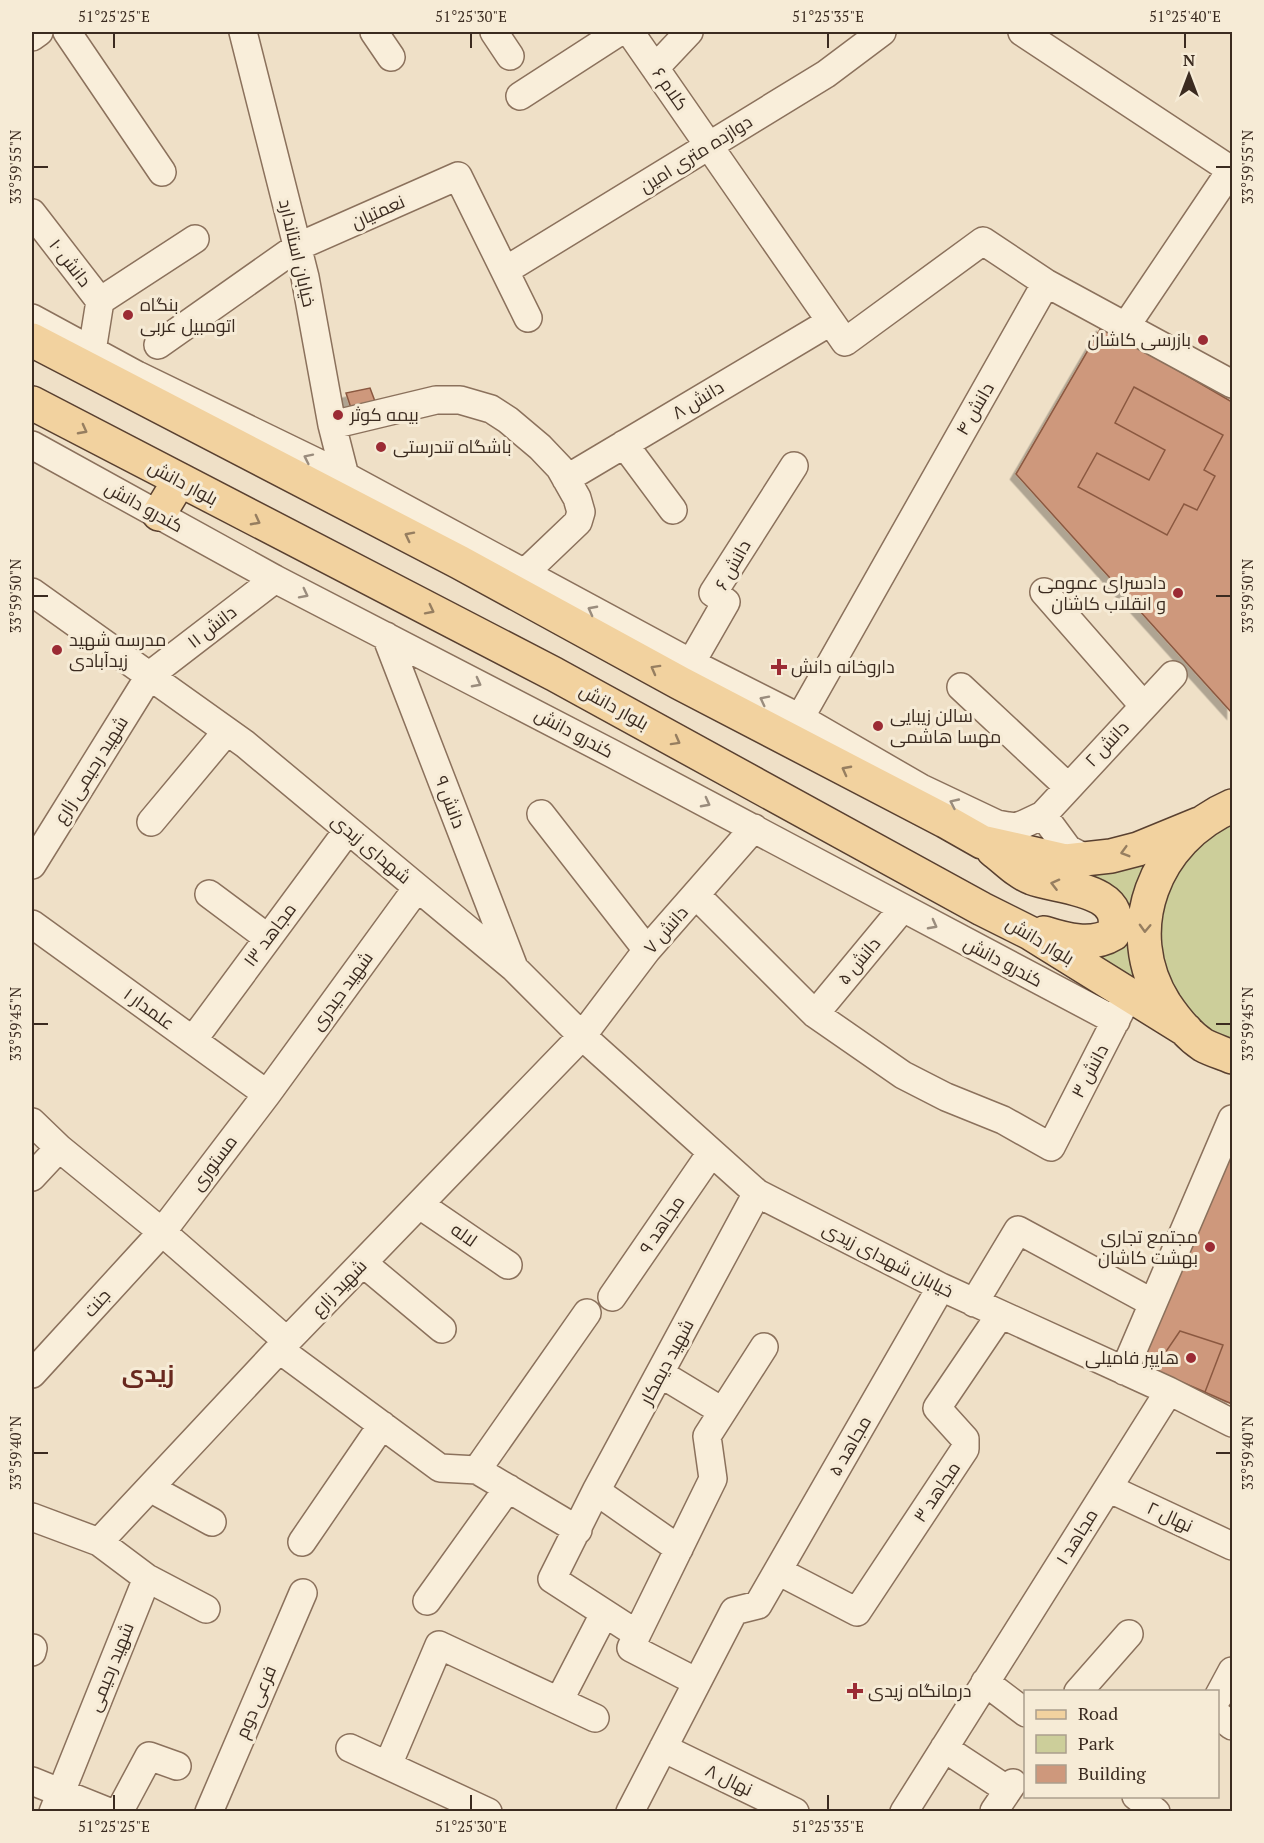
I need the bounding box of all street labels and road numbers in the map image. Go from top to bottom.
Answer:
street label: کلام ۶ [647,62,694,115]
street label: دوازده متری امین [635,109,756,197]
street label: نعمتیان [347,189,408,233]
street label: خیابان استاندارد [274,196,322,309]
street label: دانش ۱۰ [44,233,97,292]
street label: دانش ۸ [667,374,728,424]
street label: دانش ۴ [949,378,999,439]
street label: بلوار دانش [145,454,222,510]
street label: کندرو دانش [101,475,188,537]
street label: دانش ۶ [709,535,756,594]
street label: دانش ۱۱ [182,599,241,653]
street label: بلوار دانش [576,677,653,735]
street label: کندرو دانش [531,701,618,763]
street label: شهید رحیمی زارع [47,711,134,828]
street label: دانش ۲ [1079,715,1134,771]
street label: دانش ۹ [430,772,472,831]
street label: شهدای زیدی [327,808,417,889]
street label: مجاهد ۱۳ [237,898,301,971]
street label: دانش ۷ [638,900,693,959]
street label: بلوار دانش [1002,910,1079,970]
street label: کندرو دانش [960,930,1047,992]
street label: دانش ۵ [831,932,885,989]
street label: شهید حیدری [304,946,378,1035]
street label: علمدار ۱ [119,982,180,1035]
street label: دانش ۳ [1065,1040,1113,1101]
street label: مستوری [184,1130,242,1195]
street label: مجاهد ۹ [633,1191,689,1258]
street label: خیابان شهدای زیدی [819,1216,958,1303]
street label: لاله [447,1217,482,1252]
street label: شهید زارع [305,1254,372,1322]
street label: جنت [77,1283,115,1322]
street label: شهید دیمکار [633,1315,699,1409]
street label: مجاهد ۵ [822,1411,876,1480]
street label: مجاهد ۳ [907,1456,965,1526]
street label: نهال ۲ [1144,1495,1197,1537]
street label: مجاهد ۱ [1050,1504,1103,1569]
street label: شهید رحیمی [81,1618,139,1715]
street label: فرعی دوم [229,1661,282,1742]
street label: نهال ۸ [702,1757,757,1801]

